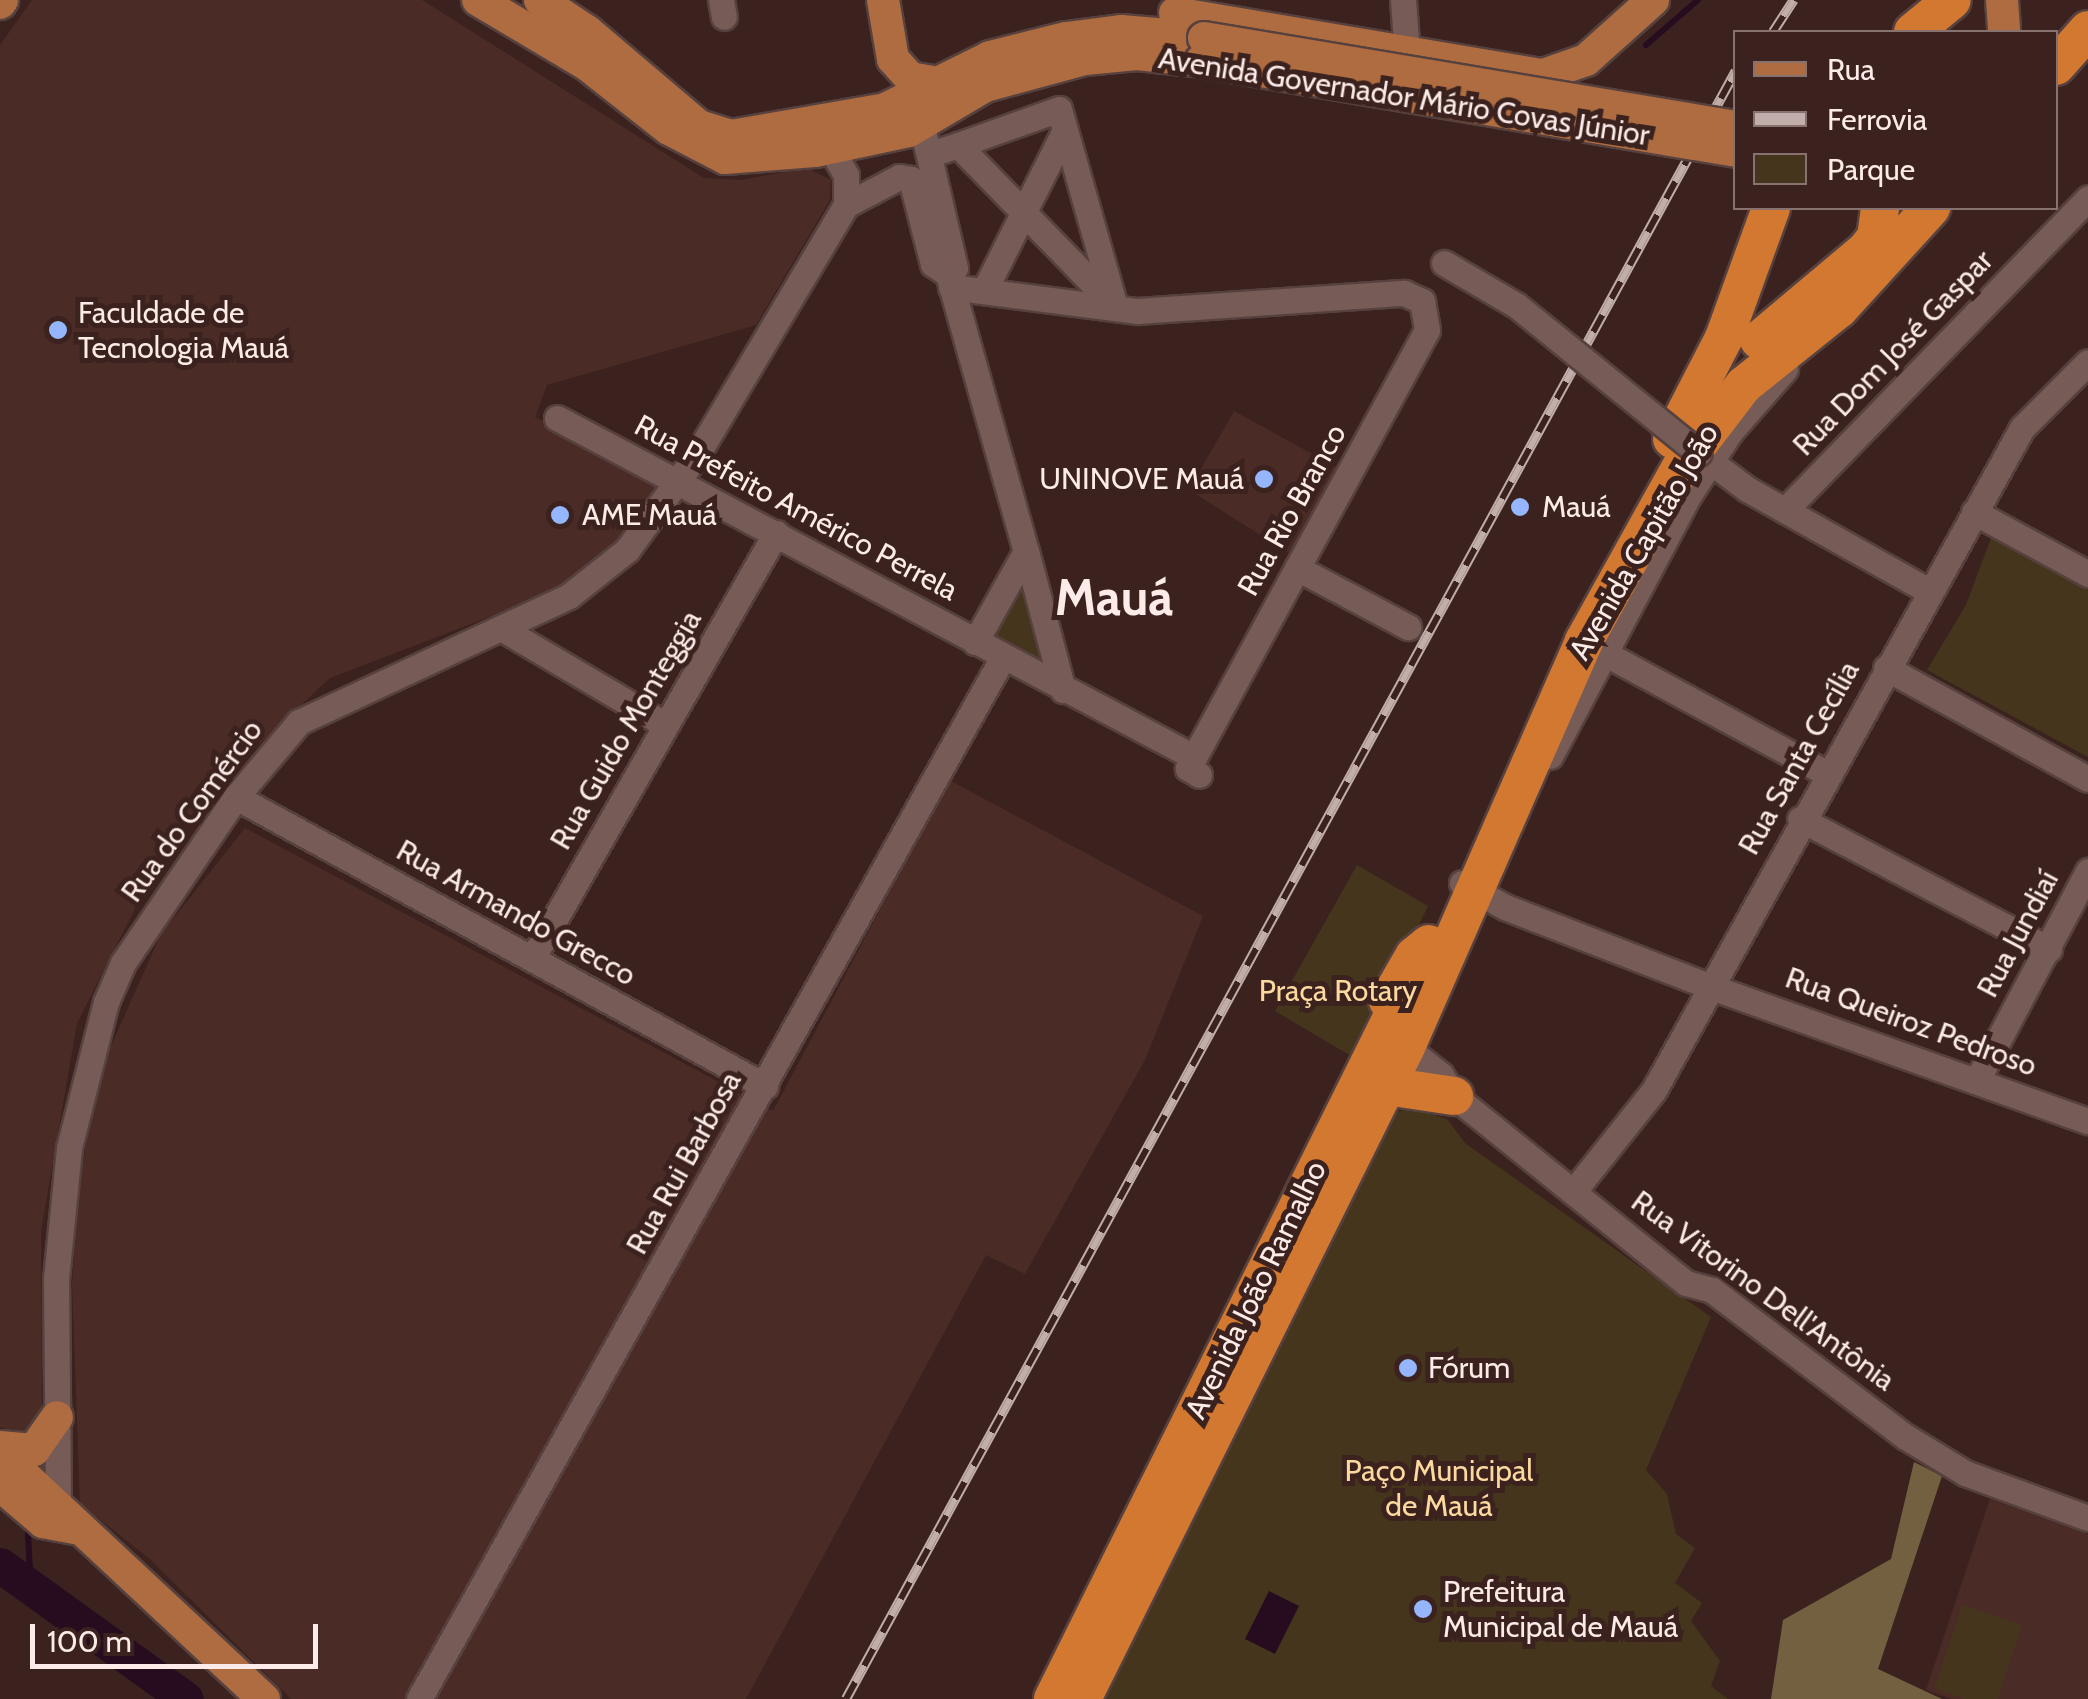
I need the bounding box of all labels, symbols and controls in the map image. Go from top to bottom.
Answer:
legend [1733,30,2058,210]
street label: Avenida Governador Mário Covas Júnior [1156,40,1652,154]
text: Rua [1827,51,1875,88]
text: Ferrovia [1827,101,1927,138]
text: Parque [1827,151,1915,188]
street label: Rua Dom José Gaspar [1786,243,2000,463]
place label: Faculdade de Tecnologia Mauá [78,295,289,366]
marker: Faculdade de Tecnologia Mauá [47,319,69,341]
street label: Rua Prefeito Américo Perrela [628,407,964,609]
street label: Rua Rio Branco [1230,418,1354,602]
street label: Avenida Capitão João [1562,418,1726,666]
place label: UNINOVE Mauá [1039,461,1244,497]
marker: UNINOVE Mauá [1253,468,1275,490]
place label: Mauá [1542,489,1611,525]
marker: Mauá [1507,494,1533,520]
place label: AME Mauá [582,497,717,533]
marker: AME Mauá [547,502,573,528]
district label: Mauá [1055,568,1173,628]
street label: Rua Guido Monteggia [543,604,709,856]
street label: Rua Santa Cecília [1731,655,1867,861]
street label: Rua do Comércio [114,713,270,909]
street label: Rua Armando Grecco [390,832,642,994]
street label: Rua Jundiaí [1970,865,2066,1003]
street label: Rua Queiroz Pedroso [1781,960,2041,1084]
park label: Praça Rotary [1259,973,1417,1009]
street label: Rua Rui Barbosa [619,1066,749,1260]
street label: Avenida João Ramalho [1178,1155,1334,1425]
street label: Rua Vitorino Dell'Antônia [1624,1183,1902,1399]
place label: Fórum [1428,1350,1510,1386]
marker: Fórum [1397,1357,1419,1379]
park label: Paço Municipal de Mauá [1345,1453,1533,1524]
place label: Prefeitura Municipal de Mauá [1443,1574,1678,1644]
marker: Prefeitura Municipal de Mauá [1412,1598,1434,1620]
scale bar [35,1604,322,1666]
text: 100 m [47,1623,132,1660]

